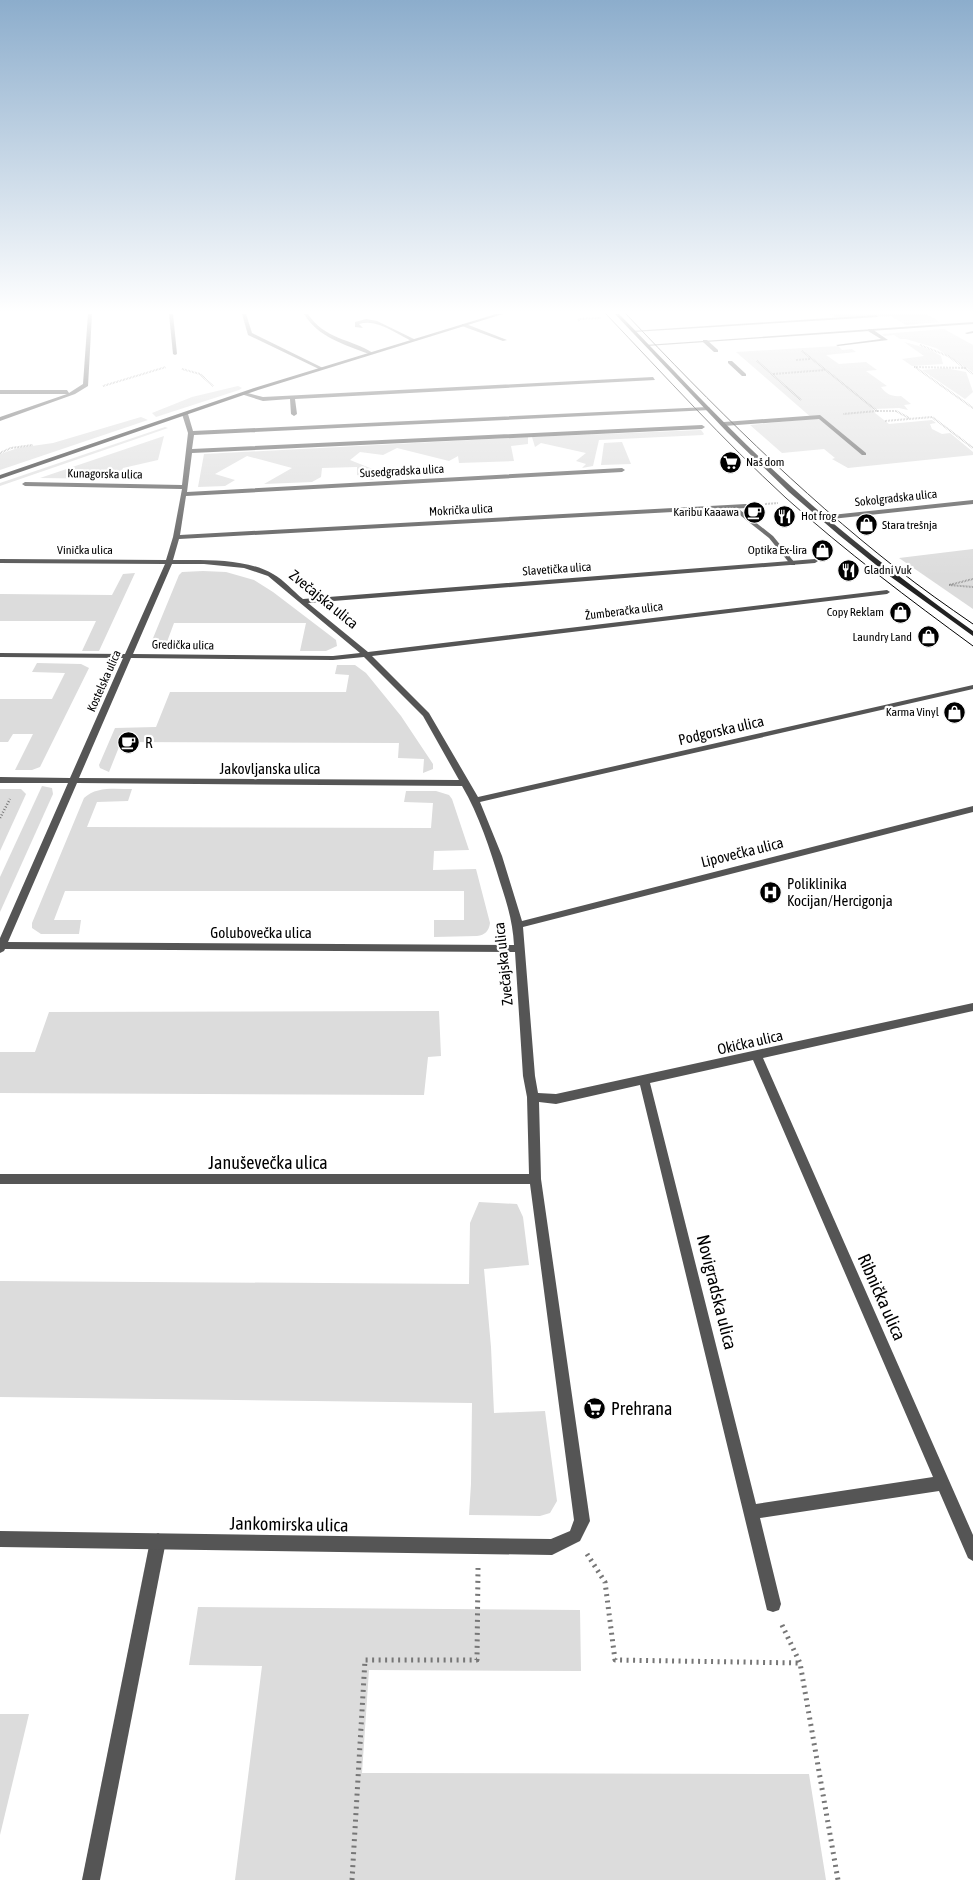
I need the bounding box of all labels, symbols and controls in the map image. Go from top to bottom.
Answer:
supermarket icon: Naš dom [718,450,742,474]
place label: Naš dom [746,455,785,469]
street label: Susedgradska ulica [360,462,444,480]
street label: Kunagorska ulica [67,466,143,482]
street label: Sokolgradska ulica [854,487,938,509]
cafe icon: Karibu Kaaawa [743,500,767,524]
street label: Mokrička ulica [429,501,493,519]
restaurant icon: Hot frog [773,504,797,528]
place label: Karibu Kaaawa [673,505,739,519]
place label: Hot frog [801,509,837,523]
shop icon: Stara trešnja [854,513,878,537]
place label: Stara trešnja [882,518,937,532]
shop icon: Optika Ex-lira [811,538,835,562]
street label: Vinička ulica [57,543,113,557]
place label: Optika Ex-lira [748,543,807,557]
restaurant icon: Gladni Vuk [836,558,860,582]
street label: Slavetička ulica [522,560,592,578]
place label: Gladni Vuk [864,563,913,577]
street label: Zvečajska ulica [286,566,362,632]
street label: Žumberačka ulica [584,599,664,623]
shop icon: Copy Reklam [888,600,912,624]
place label: Copy Reklam [827,605,884,619]
shop icon: Laundry Land [916,625,940,649]
place label: Laundry Land [853,630,912,644]
street label: Gredička ulica [152,637,214,653]
street label: Kostelska ulica [84,648,124,714]
shop icon: Karma Vinyl [943,700,967,724]
place label: Karma Vinyl [886,705,940,719]
street label: Podgorska ulica [677,712,765,748]
cafe icon: R [117,730,141,754]
place label: R [145,734,153,751]
street label: Jakovljanska ulica [220,760,320,777]
street label: Lipovečka ulica [699,834,785,870]
place label: Poliklinika Kocijan/Hercigonja [787,875,893,909]
hospital icon: Poliklinika Kocijan/Hercigonja [759,880,783,904]
street label: Zvečajska ulica [490,922,516,1006]
street label: Golubovečka ulica [210,924,312,941]
street label: Okićka ulica [716,1026,784,1058]
street label: Januševečka ulica [208,1152,328,1173]
street label: Novigradska ulica [693,1232,741,1352]
street label: Ribnička ulica [854,1250,910,1344]
supermarket icon: Prehrana [583,1396,607,1420]
place label: Prehrana [611,1398,672,1419]
street label: Jankomirska ulica [229,1512,349,1536]

